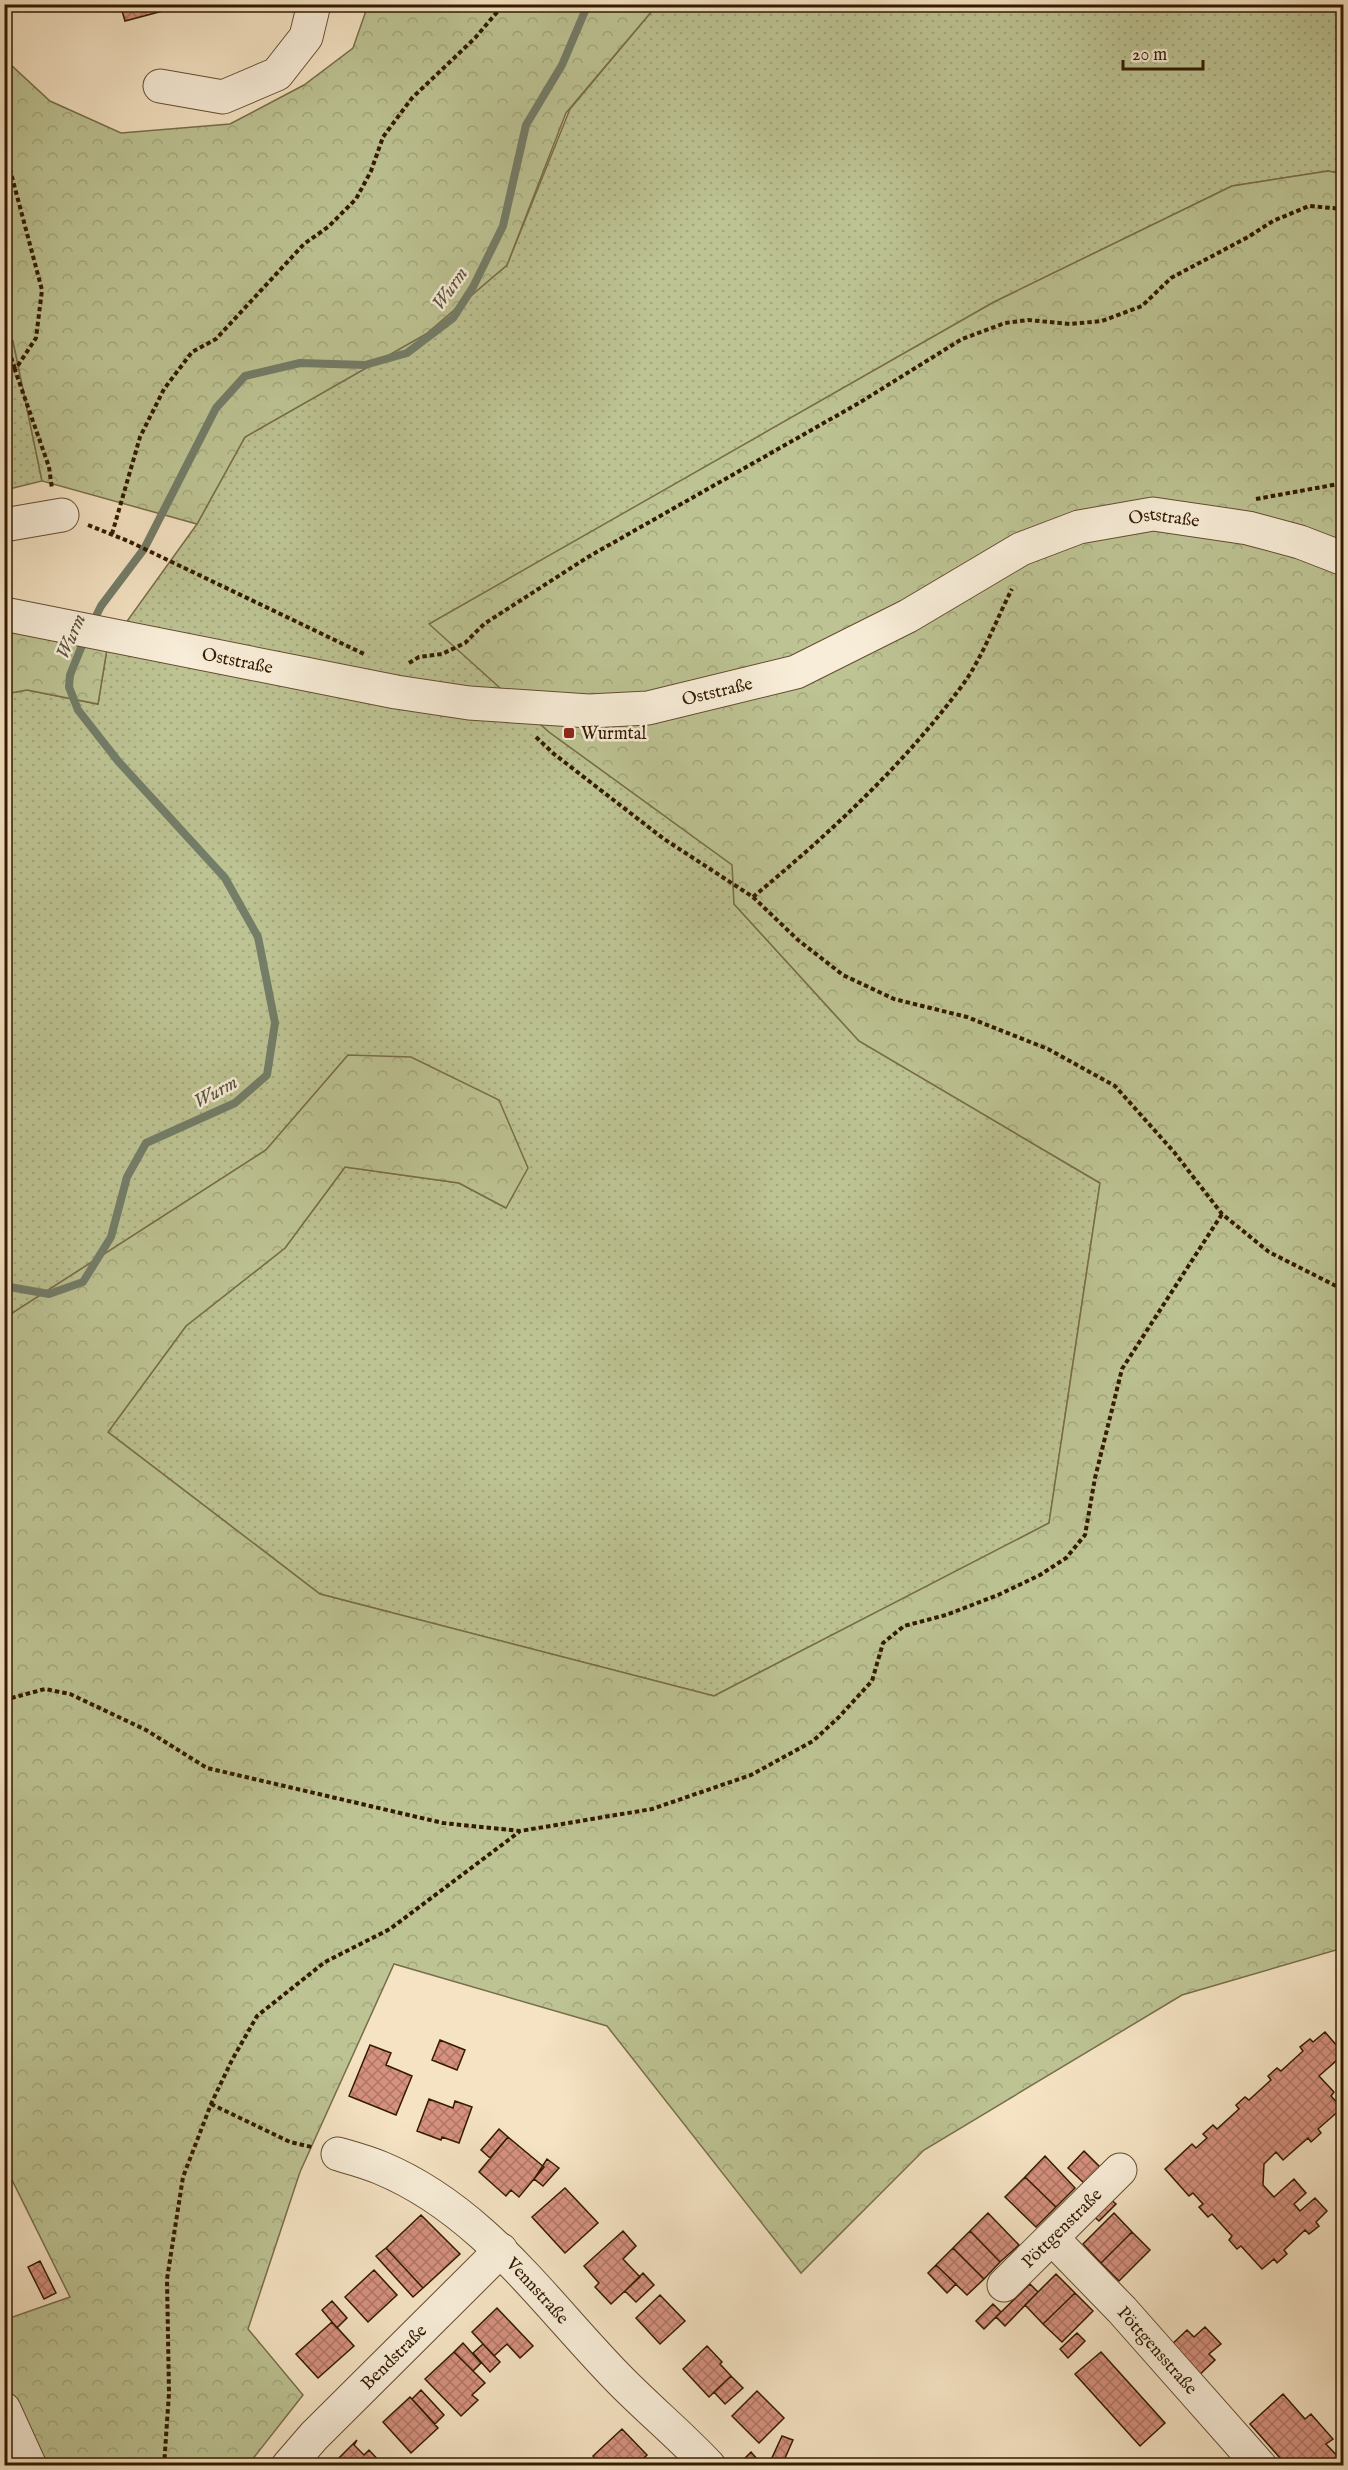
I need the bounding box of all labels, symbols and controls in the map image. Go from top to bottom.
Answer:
scale bar [1123,33,1202,71]
text: 20 m [1132,44,1167,67]
water label: Wurm [427,263,474,315]
street label: Oststraße [1127,504,1201,534]
water label: Wurm [51,610,92,663]
street label: Oststraße [200,644,275,680]
street label: Oststraße [680,673,755,712]
place label: Wurmtal [581,723,646,746]
marker: Wurmtal [562,726,576,740]
water label: Wurm [189,1070,242,1115]
street label: Pöttgenstraße [1017,2184,1108,2274]
street label: Vennstraße [500,2253,573,2330]
street label: Pöttgensstraße [1111,2302,1202,2400]
street label: Bendstraße [357,2320,433,2396]

